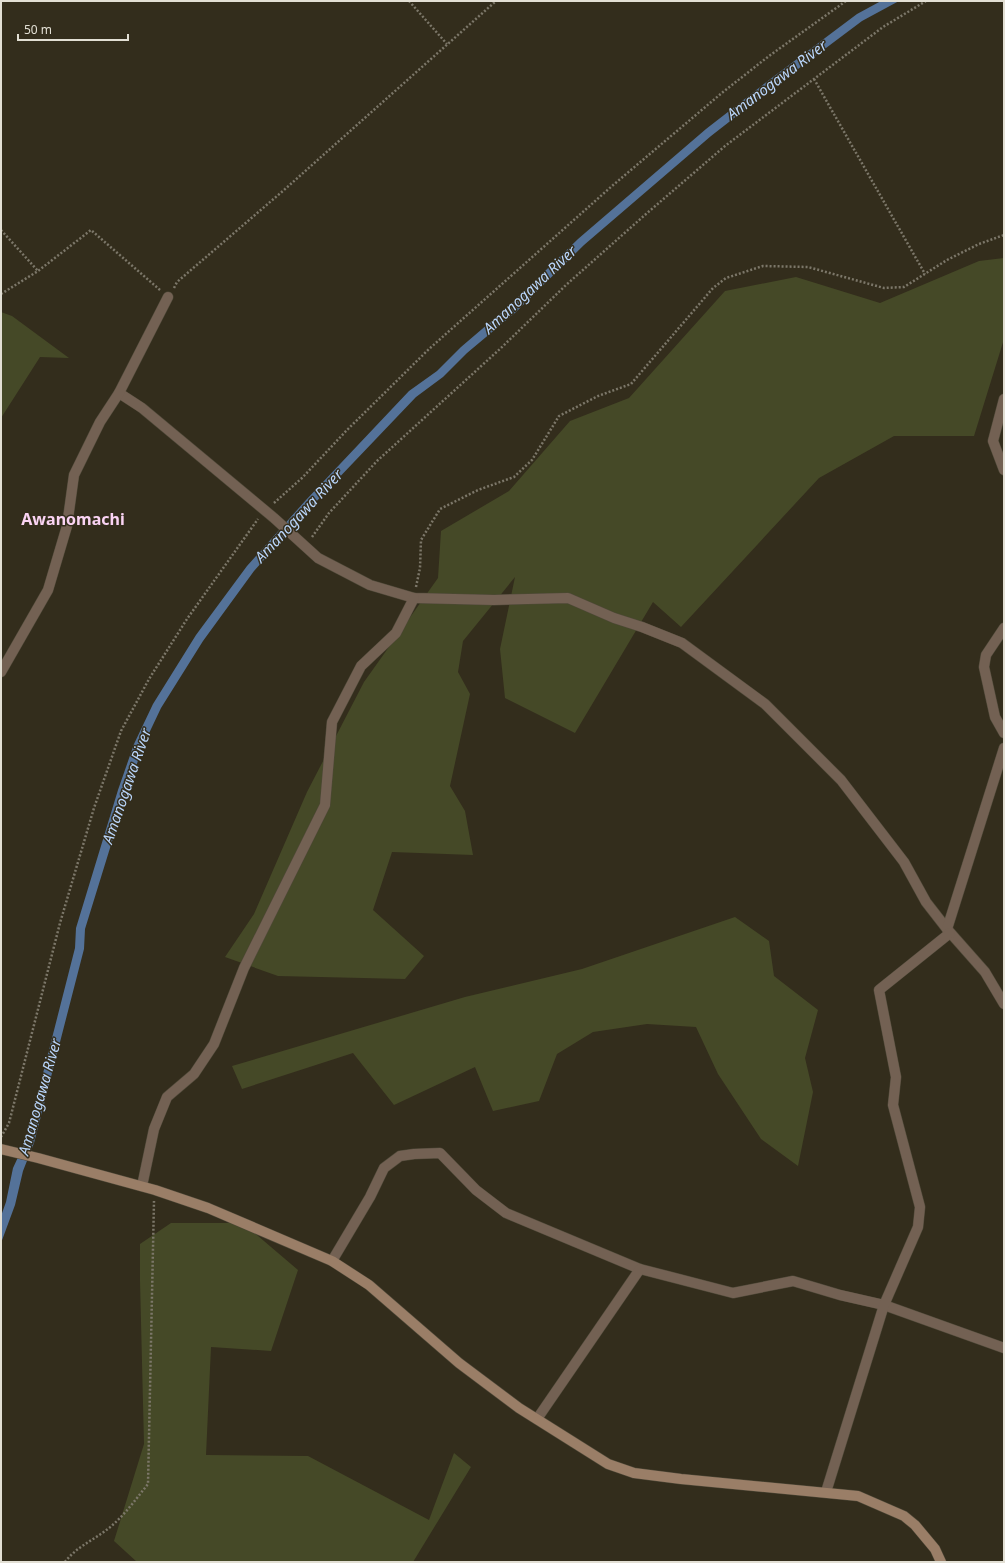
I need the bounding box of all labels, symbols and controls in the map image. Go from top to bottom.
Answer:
scale bar [18,16,128,42]
text: 50 m [24,21,52,38]
water label: Amanogawa River [721,34,831,124]
water label: Amanogawa River [478,240,581,338]
water label: Amanogawa River [249,464,347,567]
district label: Awanomachi [21,508,125,530]
water label: Amanogawa River [97,724,155,847]
water label: Amanogawa River [13,1035,66,1158]

